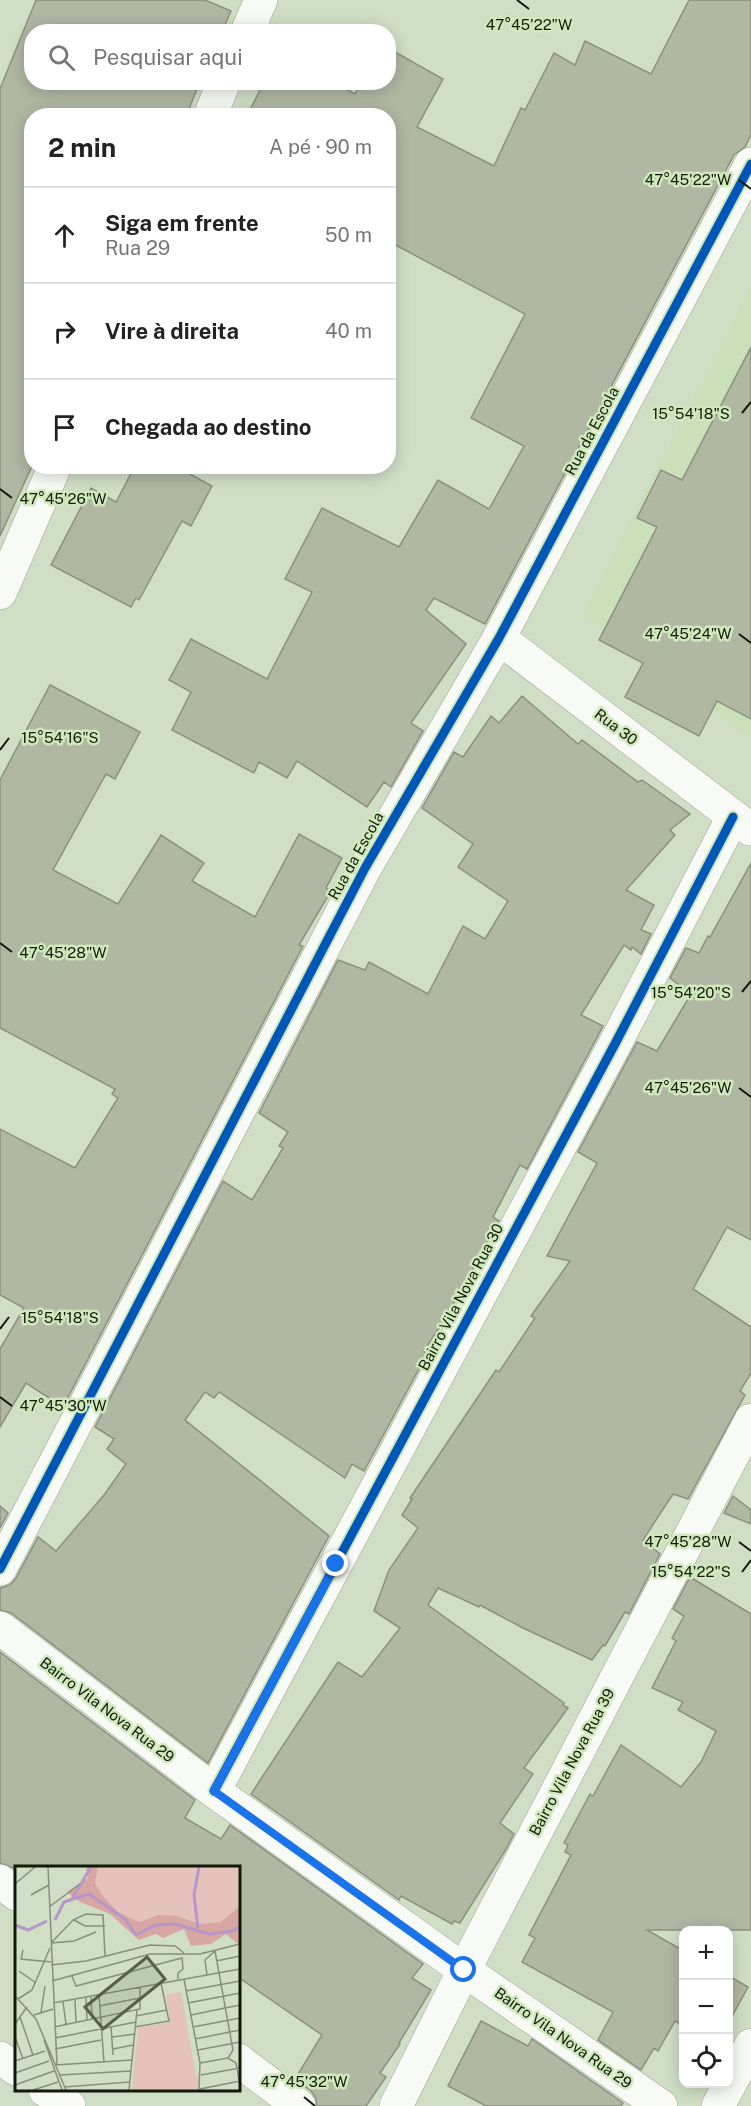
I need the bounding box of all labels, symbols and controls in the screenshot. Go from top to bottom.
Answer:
text: 47°45'22"W [486,16,572,33]
search box [24,24,396,90]
icon: search [45,41,78,74]
text: Pesquisar aqui [93,44,243,70]
text: 2 min [48,132,116,163]
text: A pé · 90 m [269,135,372,159]
text: 47°45'22"W [645,171,731,188]
text: Siga em frente [105,210,259,236]
icon: ahead [48,219,81,252]
text: 50 m [325,223,372,247]
text: Rua 29 [105,236,170,260]
icon: right [48,315,81,348]
text: Vire à direita [105,318,239,344]
text: 40 m [325,319,372,343]
street label: Rua da Escola [561,384,622,478]
text: 15°54'18"S [652,405,730,422]
icon: arrive [48,411,81,444]
text: Chegada ao destino [105,414,311,440]
text: 47°45'26"W [20,490,106,507]
text: 47°45'24"W [644,625,732,642]
street label: Rua 30 [592,705,641,748]
text: 15°54'16"S [21,729,99,746]
street label: Rua da Escola [325,809,387,903]
text: 47°45'28"W [19,944,107,961]
text: 15°54'20"S [651,984,731,1001]
text: 47°45'26"W [645,1079,731,1096]
street label: Bairro Vila Nova Rua 30 [415,1220,507,1373]
text: 15°54'18"S [21,1309,99,1326]
text: 47°45'30"W [19,1397,107,1414]
text: 47°45'28"W [644,1533,732,1550]
route end [322,1550,348,1576]
text: 15°54'22"S [651,1563,731,1580]
street label: Bairro Vila Nova Rua 29 [37,1654,178,1766]
street label: Bairro Vila Nova Rua 39 [526,1685,618,1838]
inset map [15,1866,240,2091]
map controls [679,1926,733,2088]
button: + [679,1926,733,1980]
route start [450,1956,476,1982]
button: − [679,1980,733,2034]
street label: Bairro Vila Nova Rua 29 [491,1984,635,2091]
button: locate [679,2034,733,2088]
text: 47°45'32"W [260,2073,348,2090]

